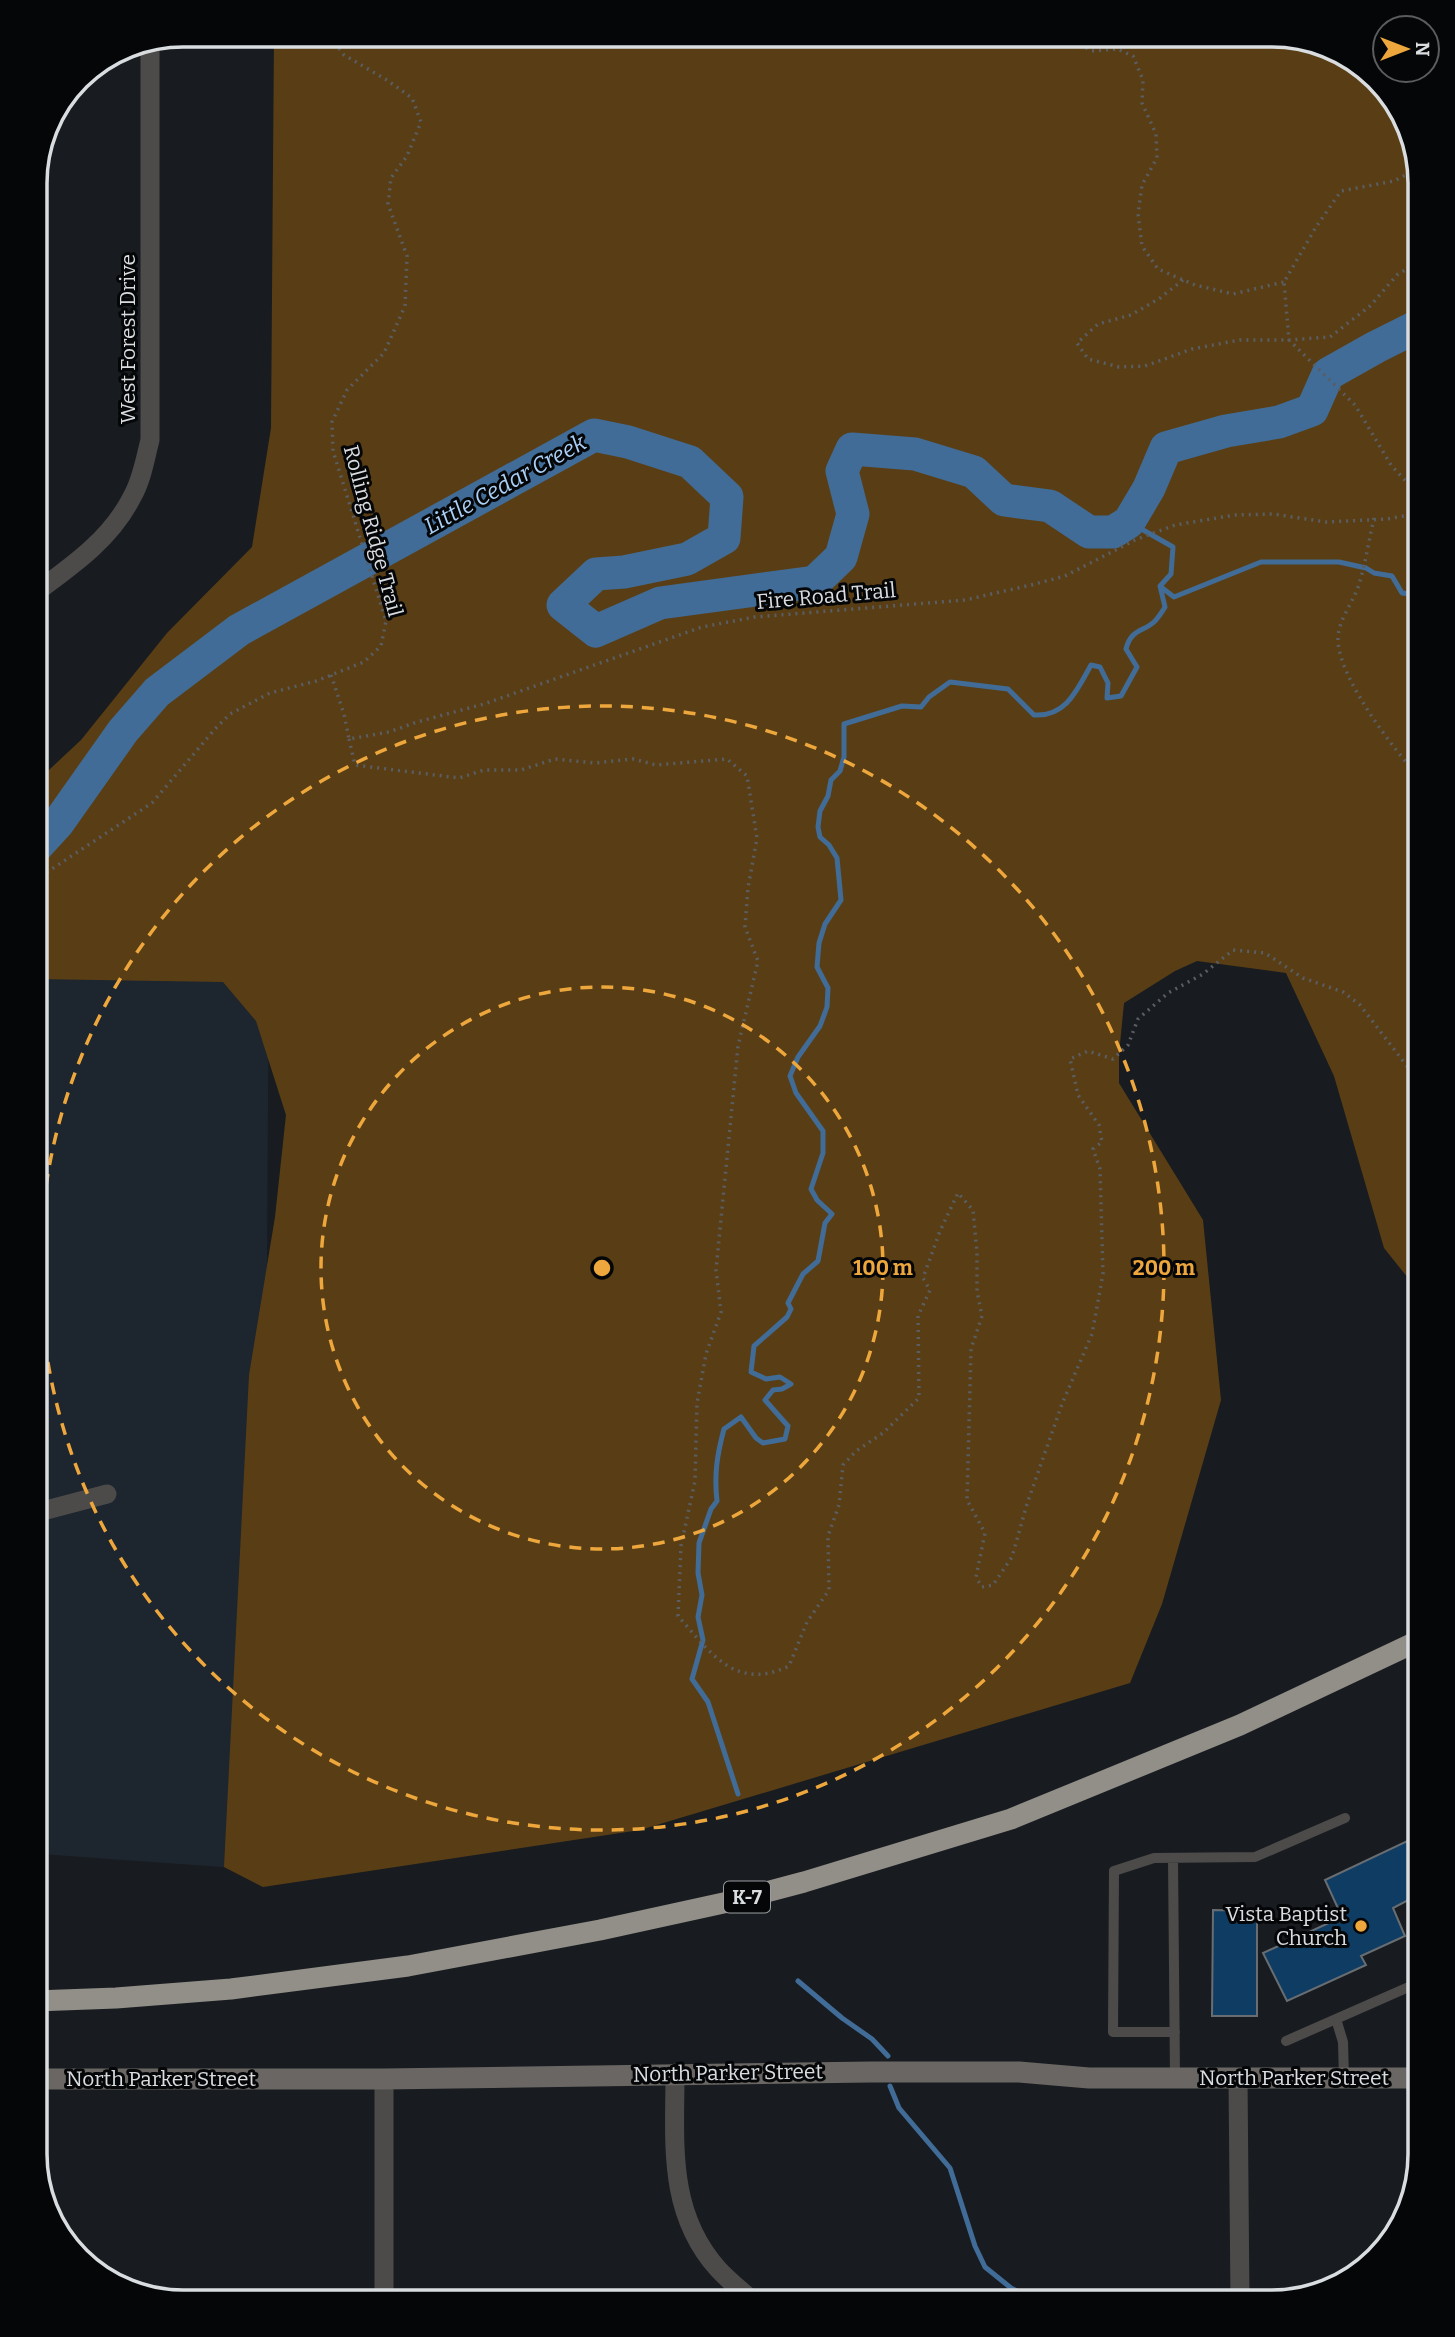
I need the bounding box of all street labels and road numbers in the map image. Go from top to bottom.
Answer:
street label: West Forest Drive [115,254,141,424]
street label: Rolling Ridge Trail [338,442,408,620]
street label: Fire Road Trail [755,577,897,615]
road number: K-7 [724,1882,770,1912]
street label: North Parker Street [633,2058,824,2088]
street label: North Parker Street [1199,2065,1389,2091]
street label: North Parker Street [66,2066,256,2092]

